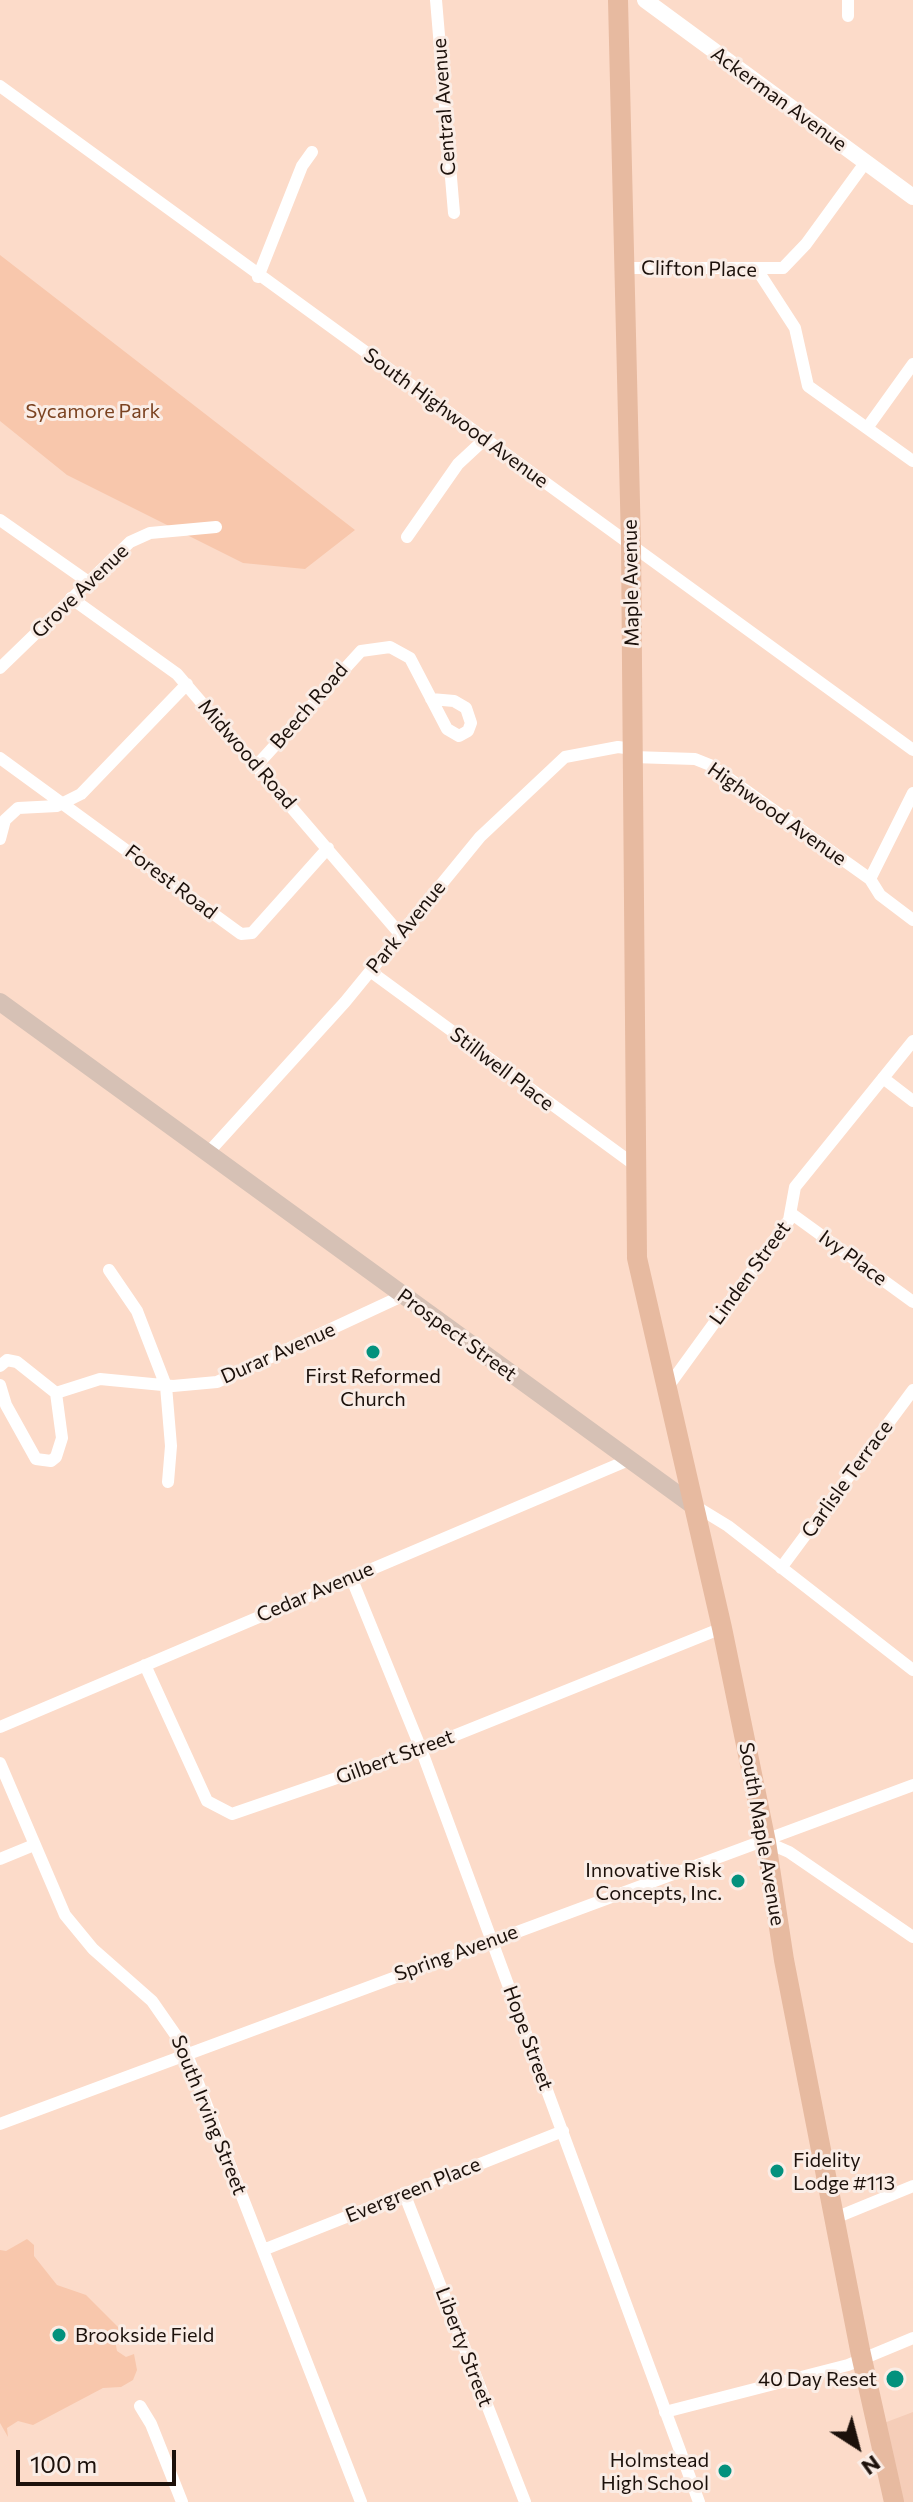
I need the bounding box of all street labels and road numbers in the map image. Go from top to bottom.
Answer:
street label: Central Avenue [427,37,461,177]
street label: Ackerman Avenue [706,42,852,156]
street label: Clifton Place [641,256,757,282]
street label: South Highwood Avenue [359,343,553,493]
street label: Maple Avenue [618,519,644,647]
street label: Grove Avenue [27,539,133,643]
street label: Beech Road [265,658,353,754]
street label: Midwood Road [193,694,301,814]
street label: Highwood Avenue [703,757,851,871]
street label: Forest Road [120,840,222,924]
street label: Park Avenue [361,876,451,978]
street label: Stillwell Place [445,1022,559,1116]
street label: Linden Street [704,1217,796,1329]
street label: Ivy Place [814,1225,892,1291]
street label: Prospect Street [393,1284,521,1386]
street label: Durar Avenue [217,1317,339,1389]
street label: Carlisle Terrace [796,1416,898,1542]
street label: Cedar Avenue [253,1557,377,1627]
street label: Gilbert Street [333,1725,457,1789]
street label: South Maple Avenue [734,1740,790,1928]
street label: Spring Avenue [391,1920,521,1986]
street label: Hope Street [498,1982,558,2094]
street label: South Irving Street [166,2032,252,2198]
street label: Evergreen Place [342,2152,484,2228]
street label: Liberty Street [430,2284,498,2410]

